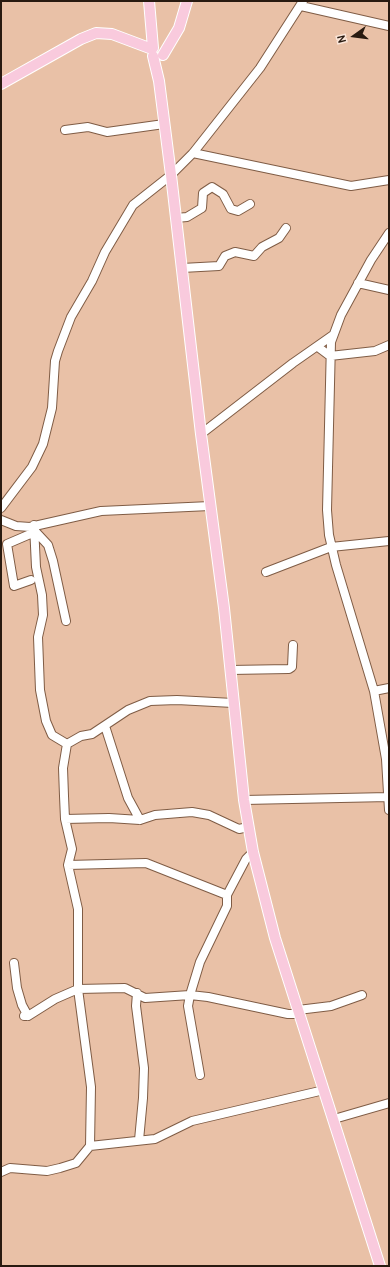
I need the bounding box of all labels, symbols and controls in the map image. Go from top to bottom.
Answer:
north arrow [334,16,374,56]
text: N [335,33,350,44]

